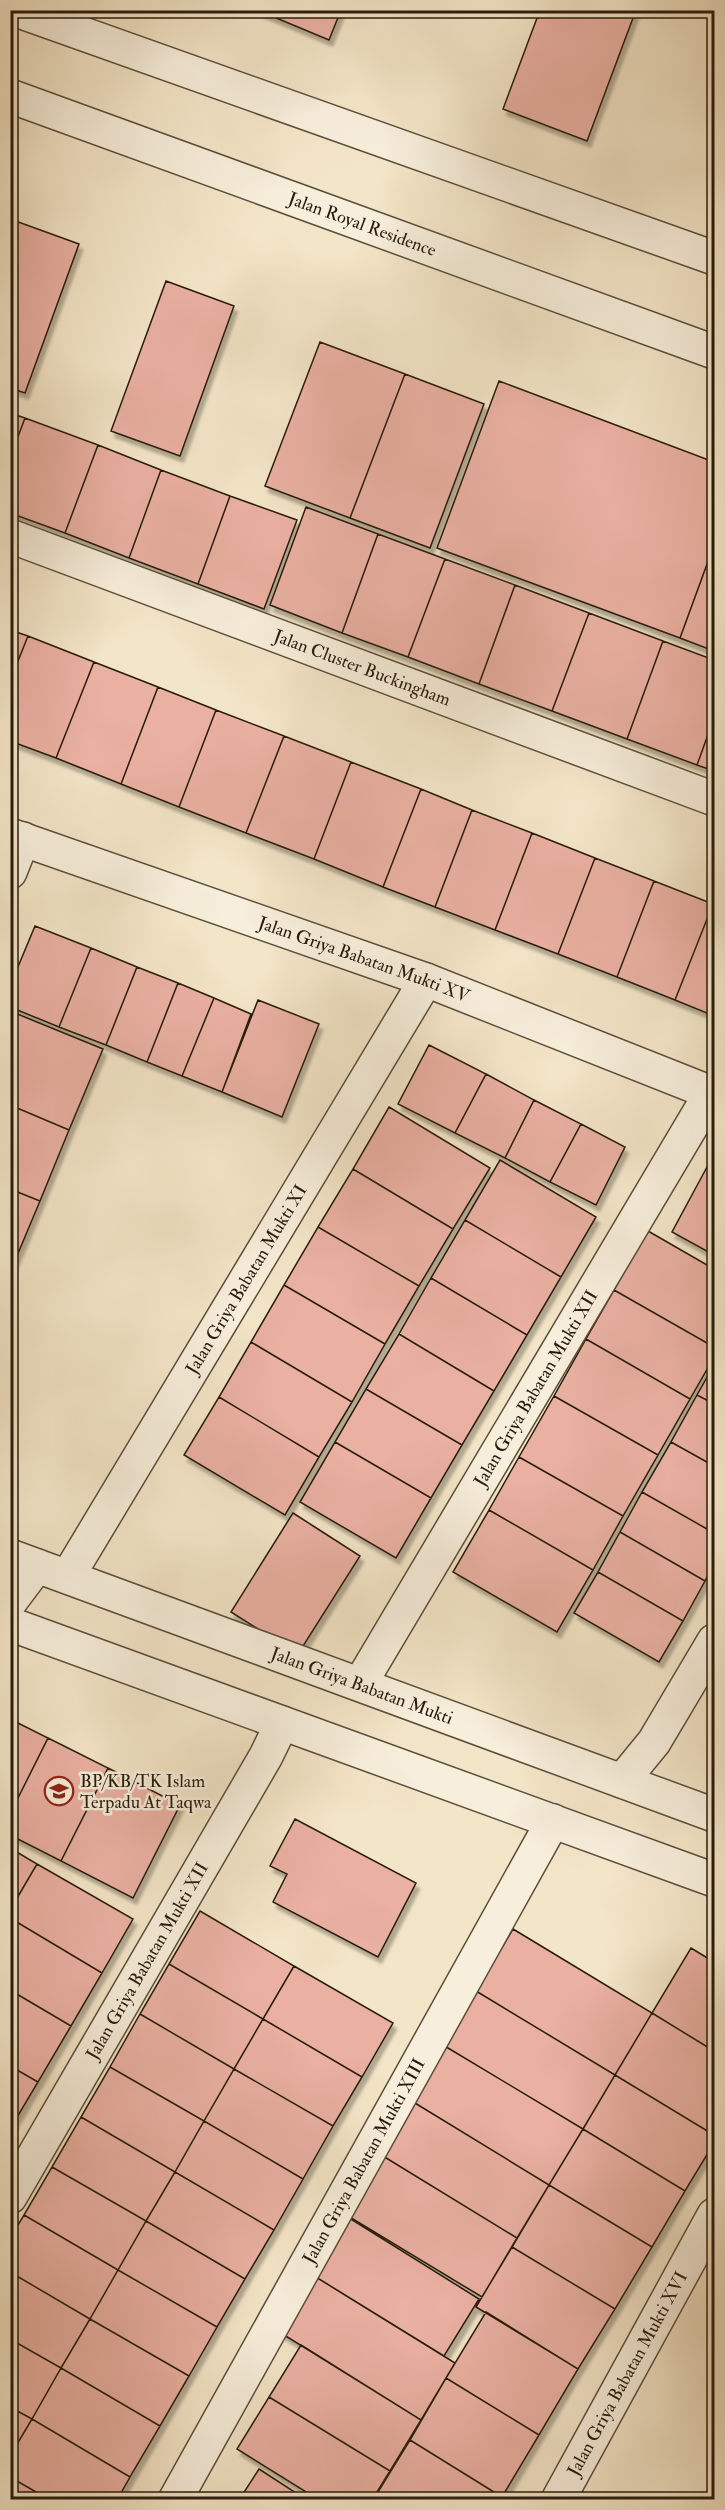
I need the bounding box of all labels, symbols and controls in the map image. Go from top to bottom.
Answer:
street label: Jalan Royal Residence [284,186,440,262]
street label: Jalan Cluster Buckingham [270,624,454,711]
street label: Jalan Griya Babatan Mukti XV [254,911,474,1008]
street label: Jalan Griya Babatan Mukti XI [180,1180,312,1379]
street label: Jalan Griya Babatan Mukti XII [468,1286,603,1492]
street label: Jalan Griya Babatan Mukti [267,1641,456,1730]
place label: BP/KB/TK Islam Terpadu At Taqwa [80,1770,212,1814]
school or university icon: BP/KB/TK Islam Terpadu At Taqwa [43,1775,75,1807]
street label: Jalan Griya Babatan Mukti XII [80,1858,213,2065]
street label: Jalan Griya Babatan Mukti XIII [297,2054,430,2269]
street label: Jalan Griya Babatan Mukti XVI [561,2267,692,2481]

